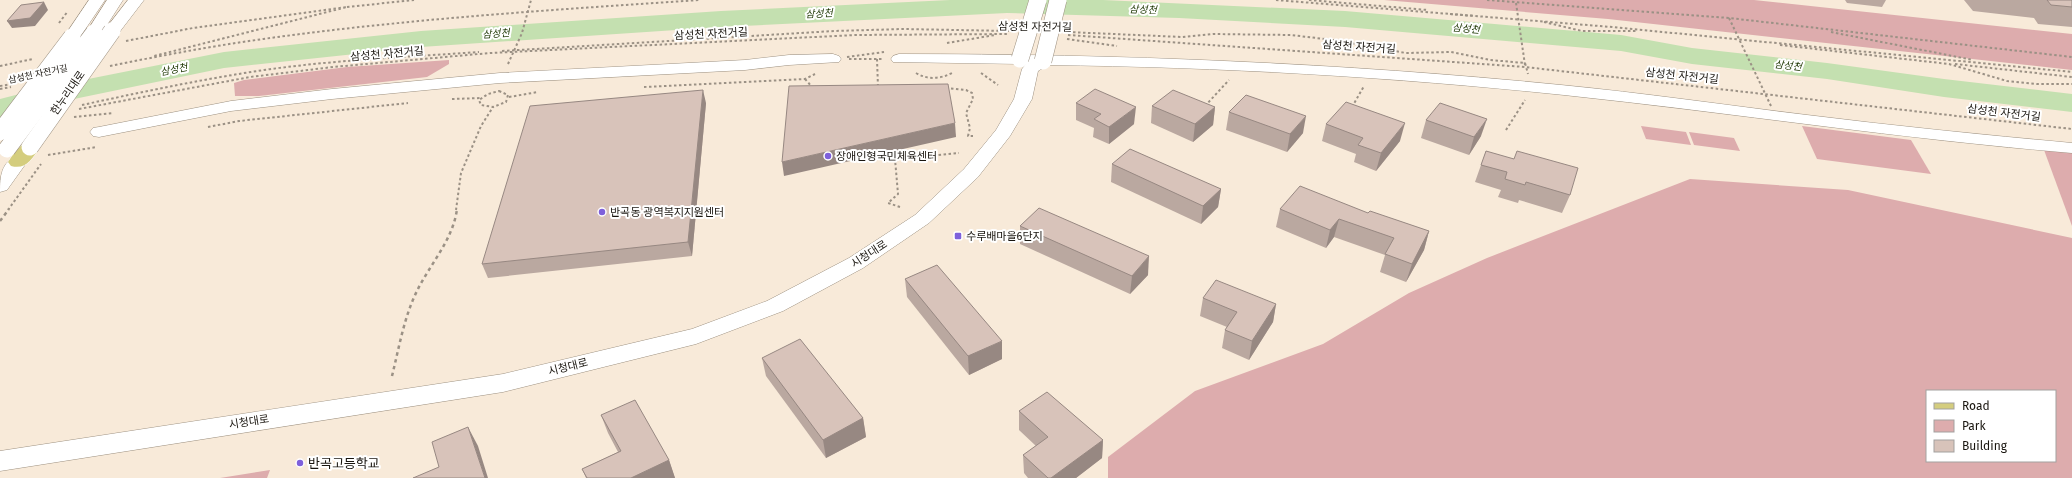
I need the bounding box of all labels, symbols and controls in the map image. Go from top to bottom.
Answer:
water label: 삼성천 [1129,4,1159,17]
water label: 삼성천 [805,7,835,21]
street label: 삼성천 자전거길 [998,20,1072,34]
water label: 삼성천 [1452,22,1482,36]
street label: 삼성천 자전거길 [674,26,748,42]
water label: 삼성천 [482,27,512,41]
street label: 삼성천 자전거길 [1322,38,1396,56]
street label: 삼성천 자전거길 [350,44,424,64]
water label: 삼성천 [1774,59,1804,74]
water label: 삼성천 [159,61,190,79]
street label: 삼성천 자전거길 [7,62,69,85]
street label: 삼성천 자전거길 [1645,66,1719,86]
street label: 한누리대로 [48,69,88,117]
street label: 삼성천 자전거길 [1967,102,2041,124]
place label: 장애인형국민체육센터 [836,150,937,163]
marker: 장애인형국민체육센터 [823,151,833,161]
place label: 반곡동 광역복지지원센터 [610,206,724,219]
marker: 반곡동 광역복지지원센터 [597,207,607,217]
place label: 수루배마을6단지 [966,230,1043,243]
marker: 수루배마을6단지 [953,231,963,241]
street label: 시청대로 [848,238,890,270]
street label: 시청대로 [547,356,589,378]
legend [1926,390,2056,462]
text: Road [1962,399,1990,413]
street label: 시청대로 [228,412,270,432]
text: Park [1962,419,1986,433]
text: Building [1962,439,2008,453]
place label: 반곡고등학교 [308,456,380,471]
marker: 반곡고등학교 [295,458,305,468]

